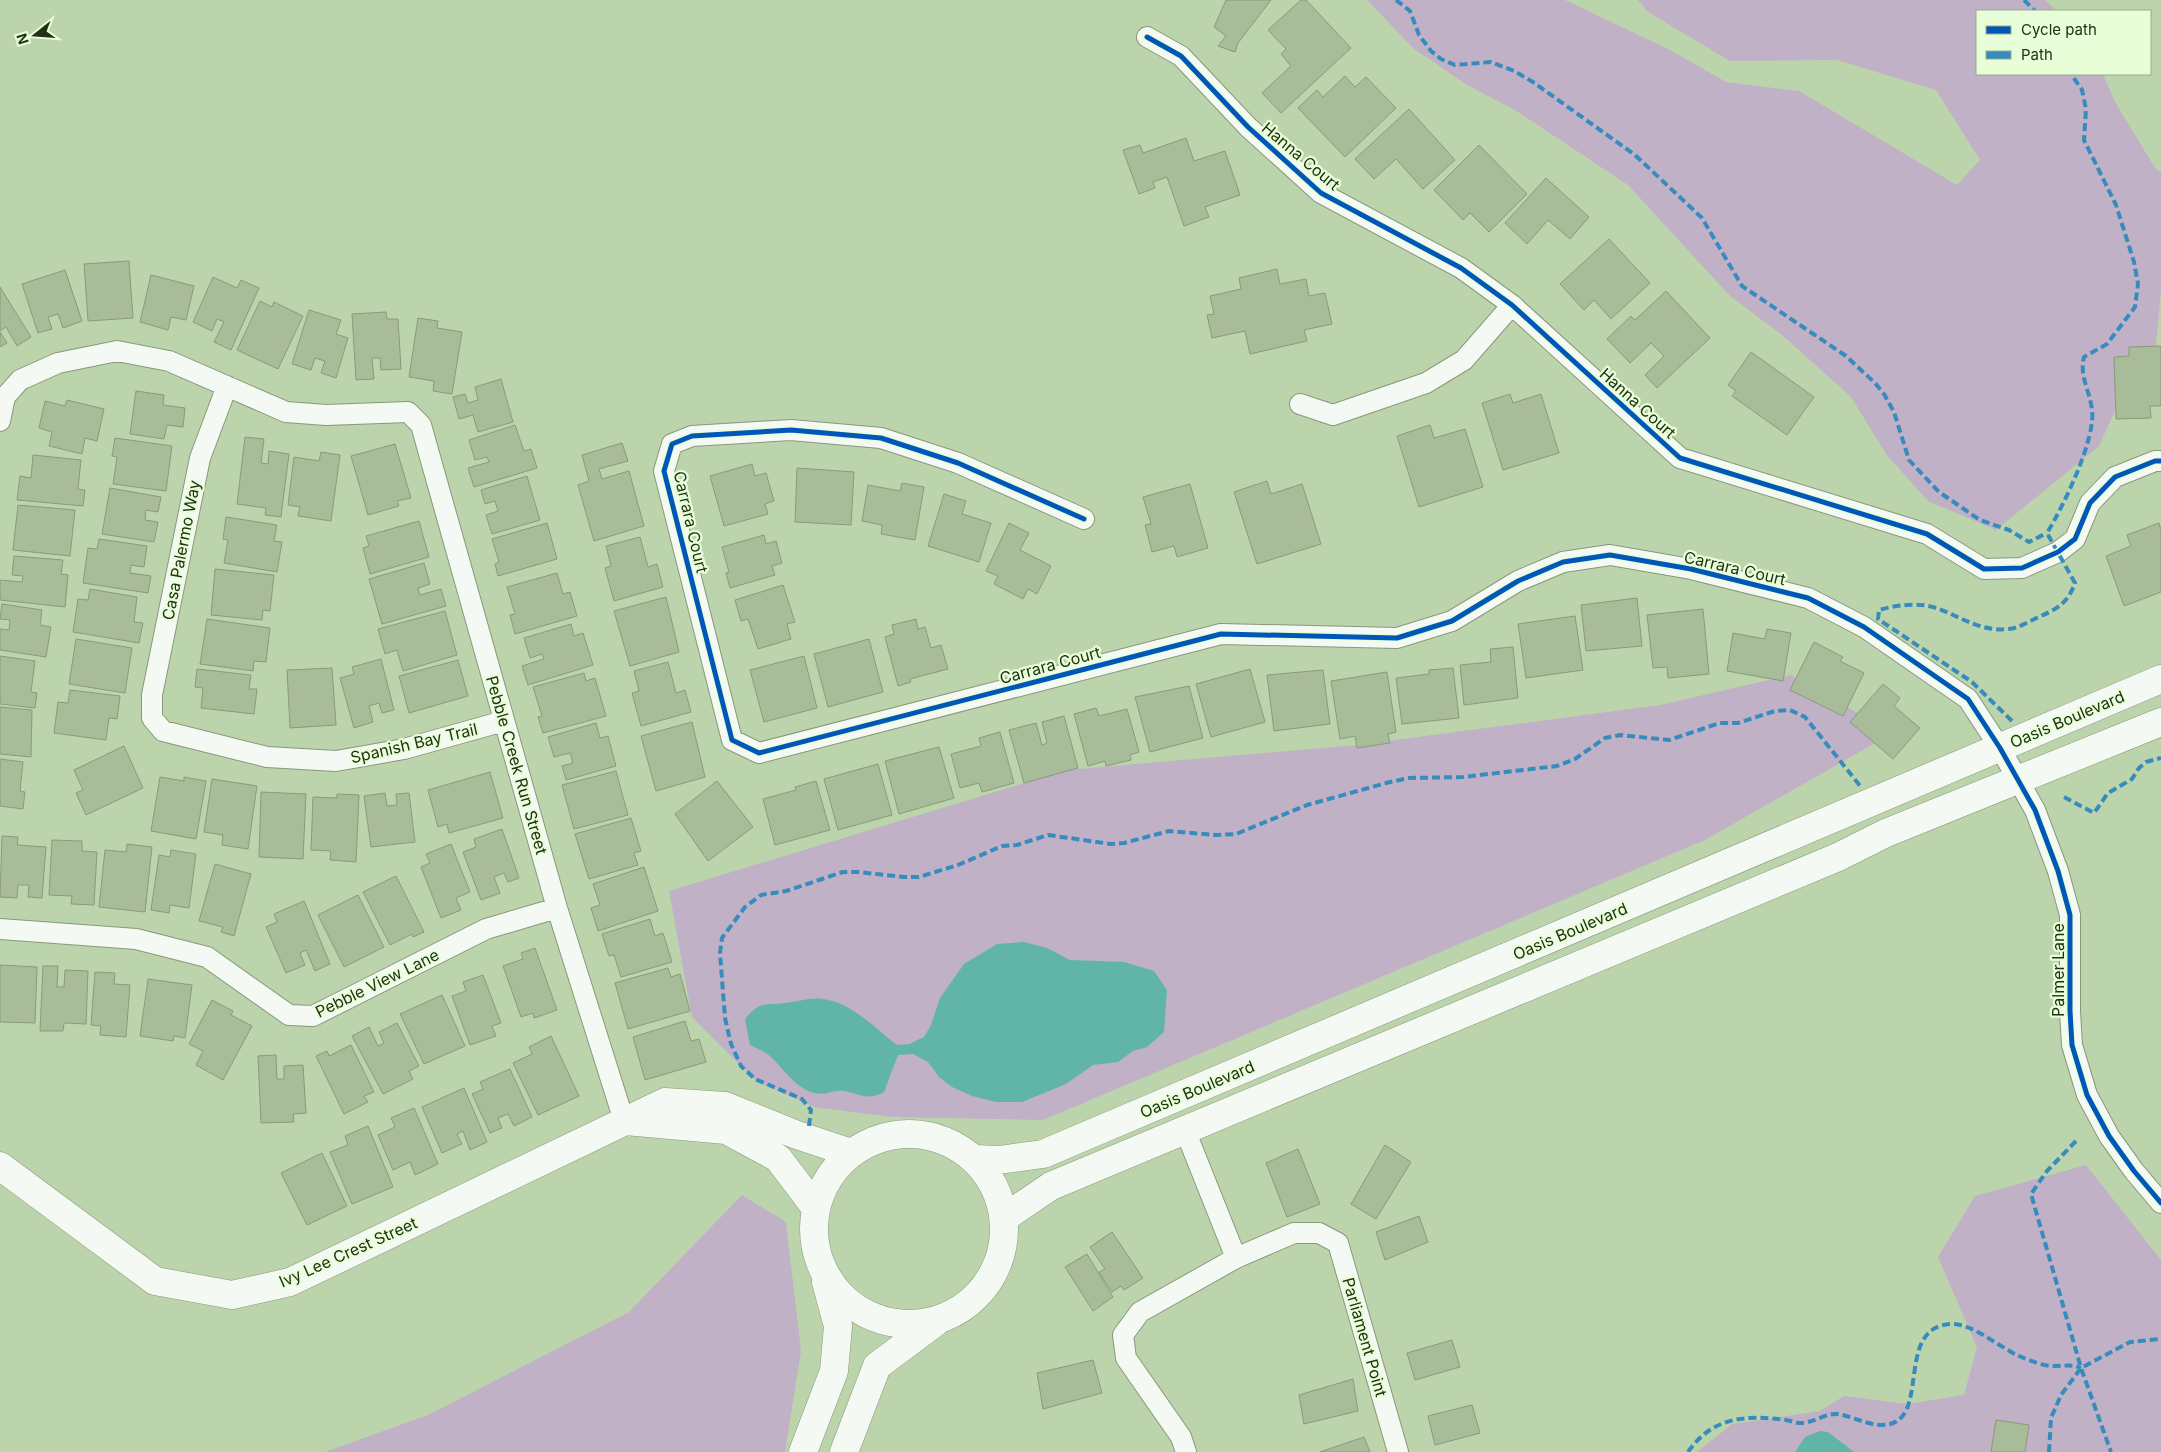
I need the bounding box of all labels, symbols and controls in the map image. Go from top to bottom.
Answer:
north arrow [10,10,60,60]
legend [1976,10,2151,75]
text: Cycle path [2021,20,2097,39]
text: N [12,31,32,47]
text: Path [2021,45,2053,64]
street label: Hanna Court [1258,118,1344,194]
street label: Hanna Court [1596,364,1680,442]
street label: Carrara Court [670,469,712,575]
street label: Casa Palermo Way [158,478,204,622]
street label: Carrara Court [1682,547,1788,589]
street label: Carrara Court [997,642,1103,688]
street label: Pebble Creek Run Street [482,673,552,857]
street label: Oasis Boulevard [2007,686,2127,752]
street label: Spanish Bay Trail [349,719,479,767]
street label: Oasis Boulevard [1510,898,1630,964]
street label: Palmer Lane [2048,923,2068,1017]
street label: Pebble View Lane [312,944,442,1022]
street label: Oasis Boulevard [1137,1056,1257,1122]
street label: Ivy Lee Crest Street [276,1213,420,1291]
street label: Parliament Point [1338,1275,1392,1399]

